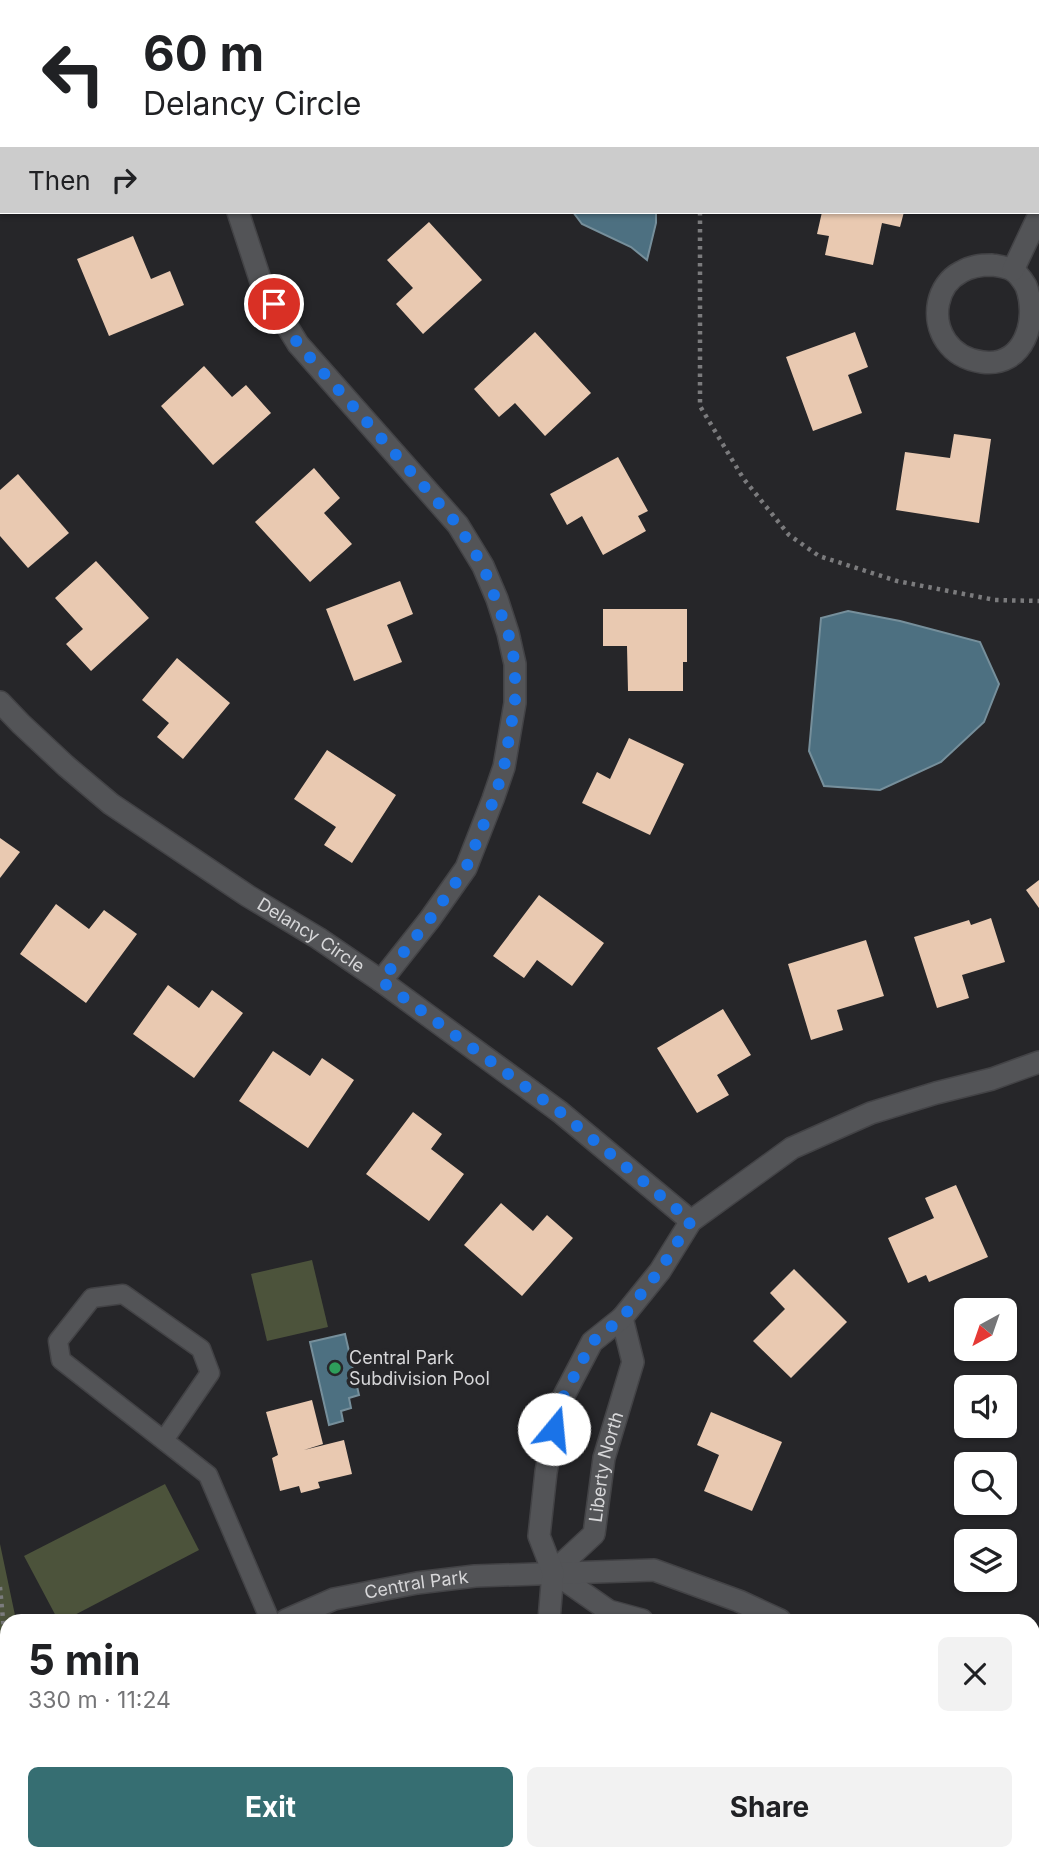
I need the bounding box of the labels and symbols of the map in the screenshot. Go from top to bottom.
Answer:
pin [244,274,304,334]
street label: Delancy Circle [254,893,369,977]
north arrow [954,1298,1017,1362]
place label: Central Park Subdivision Pool [349,1347,490,1389]
marker: Central Park Subdivision Pool [327,1360,343,1376]
position arrow [517,1392,591,1466]
street label: Liberty North [585,1409,627,1524]
street label: Central Park [362,1566,470,1603]

